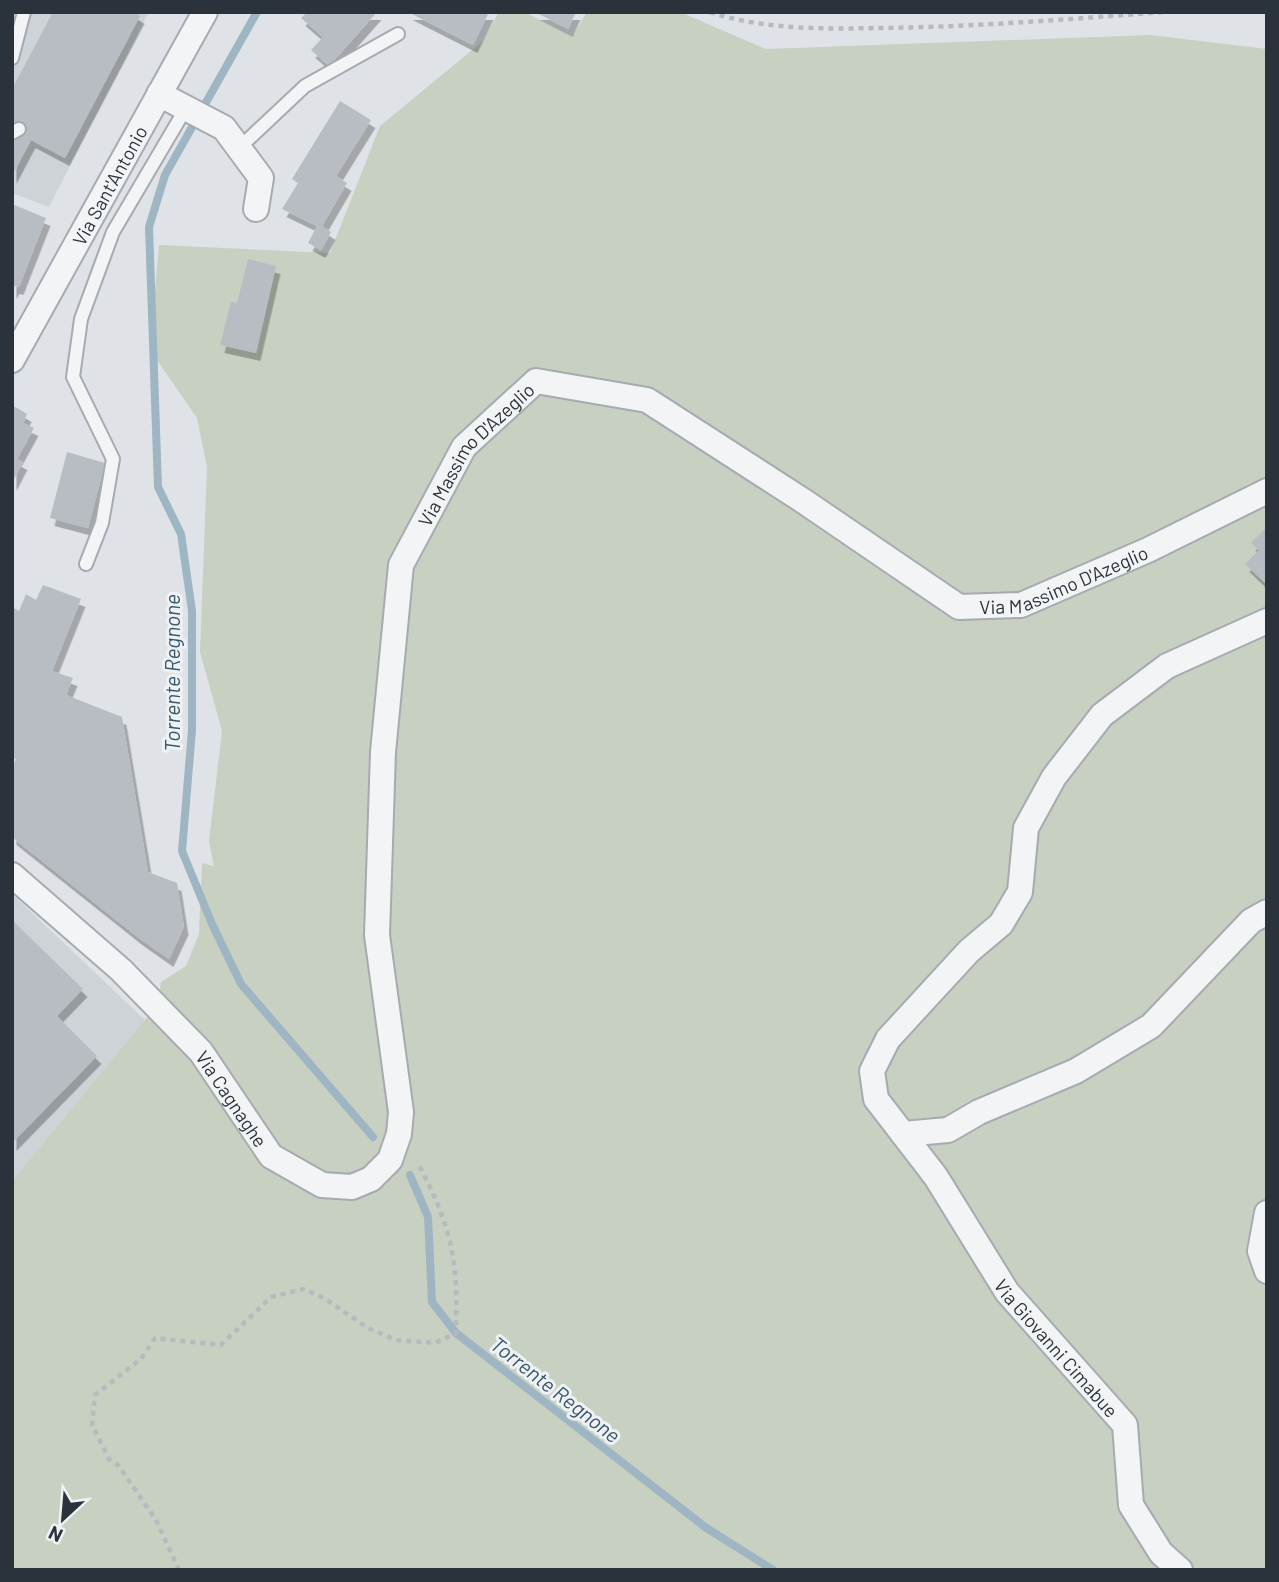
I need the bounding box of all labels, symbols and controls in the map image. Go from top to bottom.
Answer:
street label: Via Sant'Antonio [67,121,151,249]
street label: Via Massimo D'Azeglio [412,377,539,530]
street label: Via Massimo D'Azeglio [979,540,1151,618]
water label: Torrente Regnone [159,594,184,752]
street label: Via Cagnaghe [192,1046,273,1151]
street label: Via Giovanni Cimabue [990,1274,1124,1421]
water label: Torrente Regnone [486,1331,626,1447]
north arrow [28,1484,98,1554]
text: N [45,1522,66,1548]

